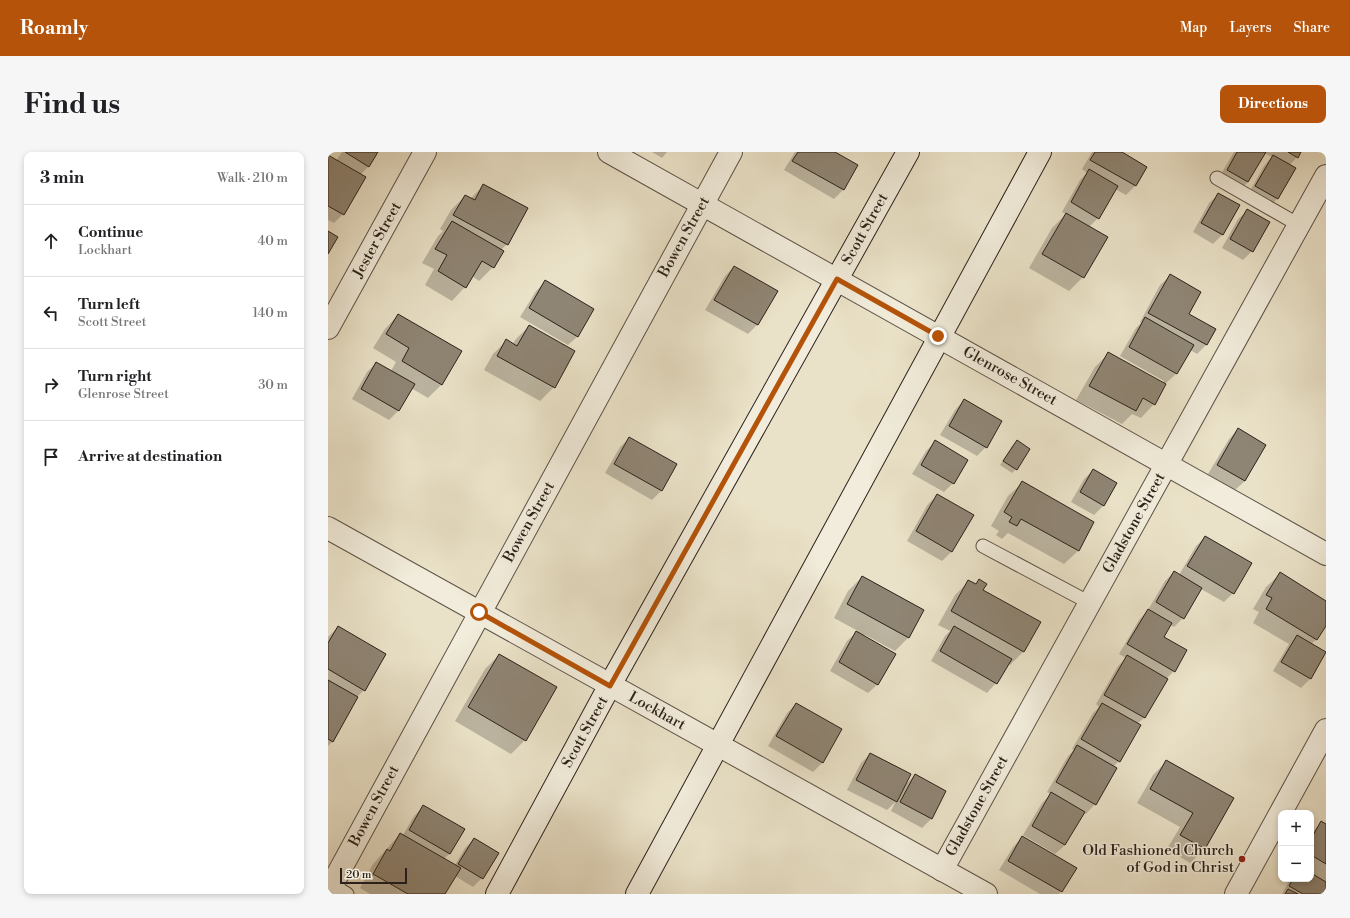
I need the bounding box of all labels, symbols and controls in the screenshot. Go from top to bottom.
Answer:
text: Roamly [20,16,88,40]
text: Map [1180,19,1207,37]
text: Layers [1229,19,1272,37]
text: Share [1294,19,1330,37]
button: Directions [1220,85,1326,123]
text: Find us [24,87,120,122]
text: 3 min [40,167,84,189]
text: Walk · 210 m [217,170,288,186]
street label: Scott Street [838,189,893,268]
street label: Bowen Street [654,193,714,282]
street label: Jester Street [348,198,406,282]
text: Continue [78,223,143,242]
icon: ahead [40,230,62,252]
text: 40 m [258,233,288,249]
text: Lockhart [78,242,132,258]
text: Turn left [78,295,140,314]
icon: left [40,302,62,324]
text: 140 m [252,305,288,321]
text: Scott Street [78,314,146,330]
route end [929,327,947,345]
street label: Glenrose Street [960,342,1061,410]
text: Turn right [78,367,152,386]
icon: right [40,374,62,396]
text: 30 m [258,377,288,393]
text: Glenrose Street [78,386,169,402]
icon: arrive [40,446,62,468]
text: Arrive at destination [78,447,222,466]
street label: Gladstone Street [1098,469,1170,577]
street label: Bowen Street [499,478,559,567]
route start [470,603,488,621]
street label: Lockhart [625,688,690,735]
street label: Scott Street [558,692,613,771]
street label: Gladstone Street [941,752,1013,860]
street label: Bowen Street [344,762,404,851]
map controls [1278,810,1314,882]
button: + [1278,810,1314,846]
place label: Old Fashioned Church of God in Christ [1082,841,1235,877]
button: − [1278,846,1314,882]
marker: Old Fashioned Church of God in Christ [1237,854,1247,864]
scale bar [340,866,407,885]
text: 20 m [346,868,371,882]

